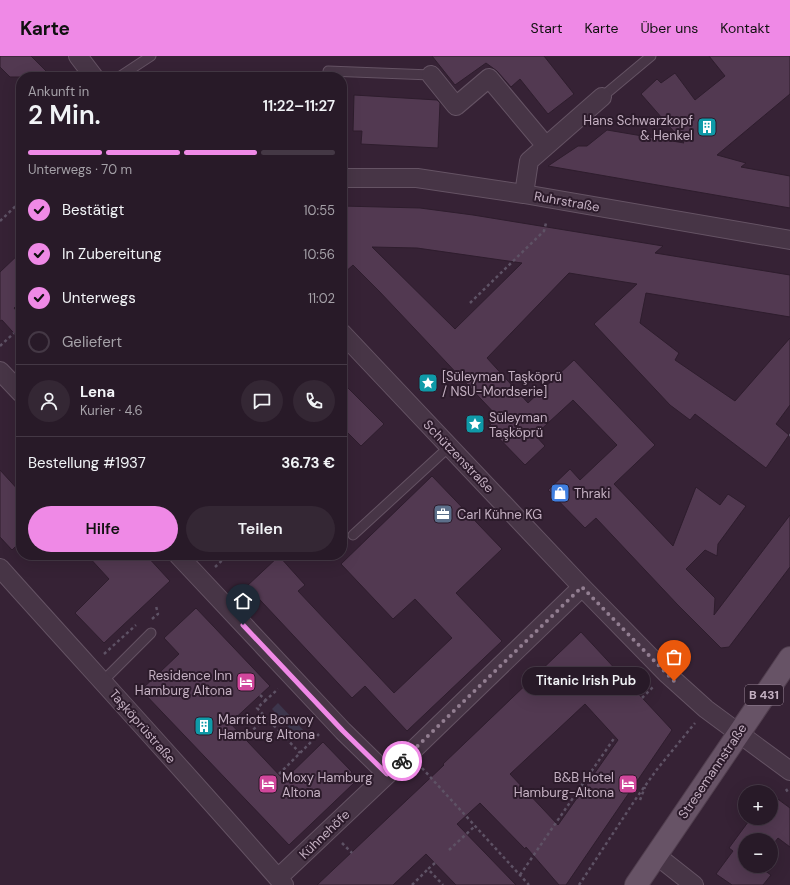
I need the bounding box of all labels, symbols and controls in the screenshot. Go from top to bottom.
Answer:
text: Karte [20,16,70,41]
text: Start [531,19,562,37]
text: Karte [584,19,618,37]
text: Über uns [640,19,698,37]
text: Kontakt [720,19,770,37]
text: Ankunft in [28,83,89,100]
text: 11:22–11:27 [263,96,335,116]
text: 2 Min. [28,98,101,132]
place label: Hans Schwarzkopf & Henkel [583,112,694,144]
building icon: Hans Schwarzkopf & Henkel [696,116,718,138]
text: Unterwegs · 70 m [28,161,132,178]
street label: Ruhrstraße [533,187,601,216]
icon: check [28,199,50,221]
text: Bestätigt [62,200,124,220]
text: 10:55 [304,202,335,219]
icon: check [28,243,50,265]
text: In Zubereitung [62,244,162,264]
text: 10:56 [303,246,335,263]
icon: check [28,287,50,309]
text: Unterwegs [62,288,136,308]
text: 11:02 [308,290,335,307]
text: Geliefert [62,332,122,352]
place label: [Süleyman Taşköprü / NSU-Mordserie] [442,368,562,400]
place icon: [Süleyman Taşköprü / NSU-Mordserie] [417,372,439,394]
button: person [28,380,70,422]
button: chat [241,380,283,422]
button: phone [293,380,335,422]
text: Lena [80,382,115,402]
text: Kurier · 4.6 [80,402,143,419]
place label: Süleyman Taşköprü [489,409,547,441]
place icon: Süleyman Taşköprü [464,413,486,435]
street label: Schützenstraße [420,416,498,496]
text: Bestellung #1937 [28,453,146,473]
text: 36.73 € [281,453,335,473]
shop icon: Thraki [549,482,571,504]
place label: Thraki [574,485,610,502]
office icon: Carl Kühne KG [432,503,454,525]
button: Hilfe [28,506,178,552]
button: Teilen [186,506,335,552]
place label: Carl Kühne KG [457,506,542,523]
pin [226,584,260,625]
icon: home [232,590,254,612]
pin [657,640,691,681]
icon: bag [663,646,685,668]
place label: Residence Inn Hamburg Altona [135,667,232,699]
callout: Titanic Irish Pub [522,667,650,695]
hotel icon: Residence Inn Hamburg Altona [235,671,257,693]
text: Titanic Irish Pub [536,672,636,689]
road number: B 431 [745,685,783,705]
street label: Taşköprüstraße [106,686,180,767]
place label: Marriott Bonvoy Hamburg Altona [218,711,315,743]
building icon: Marriott Bonvoy Hamburg Altona [193,715,215,737]
street label: Stresemannstraße [674,720,751,822]
courier [382,741,422,781]
icon: bike [391,750,413,772]
place label: Moxy Hamburg Altona [282,769,373,801]
place label: B&B Hotel Hamburg-Altona [514,769,614,801]
hotel icon: Moxy Hamburg Altona [257,773,279,795]
hotel icon: B&B Hotel Hamburg-Altona [617,773,639,795]
map controls [738,785,778,873]
button: + [738,785,778,825]
street label: Kühnehöfe [295,806,353,863]
button: − [738,833,778,873]

